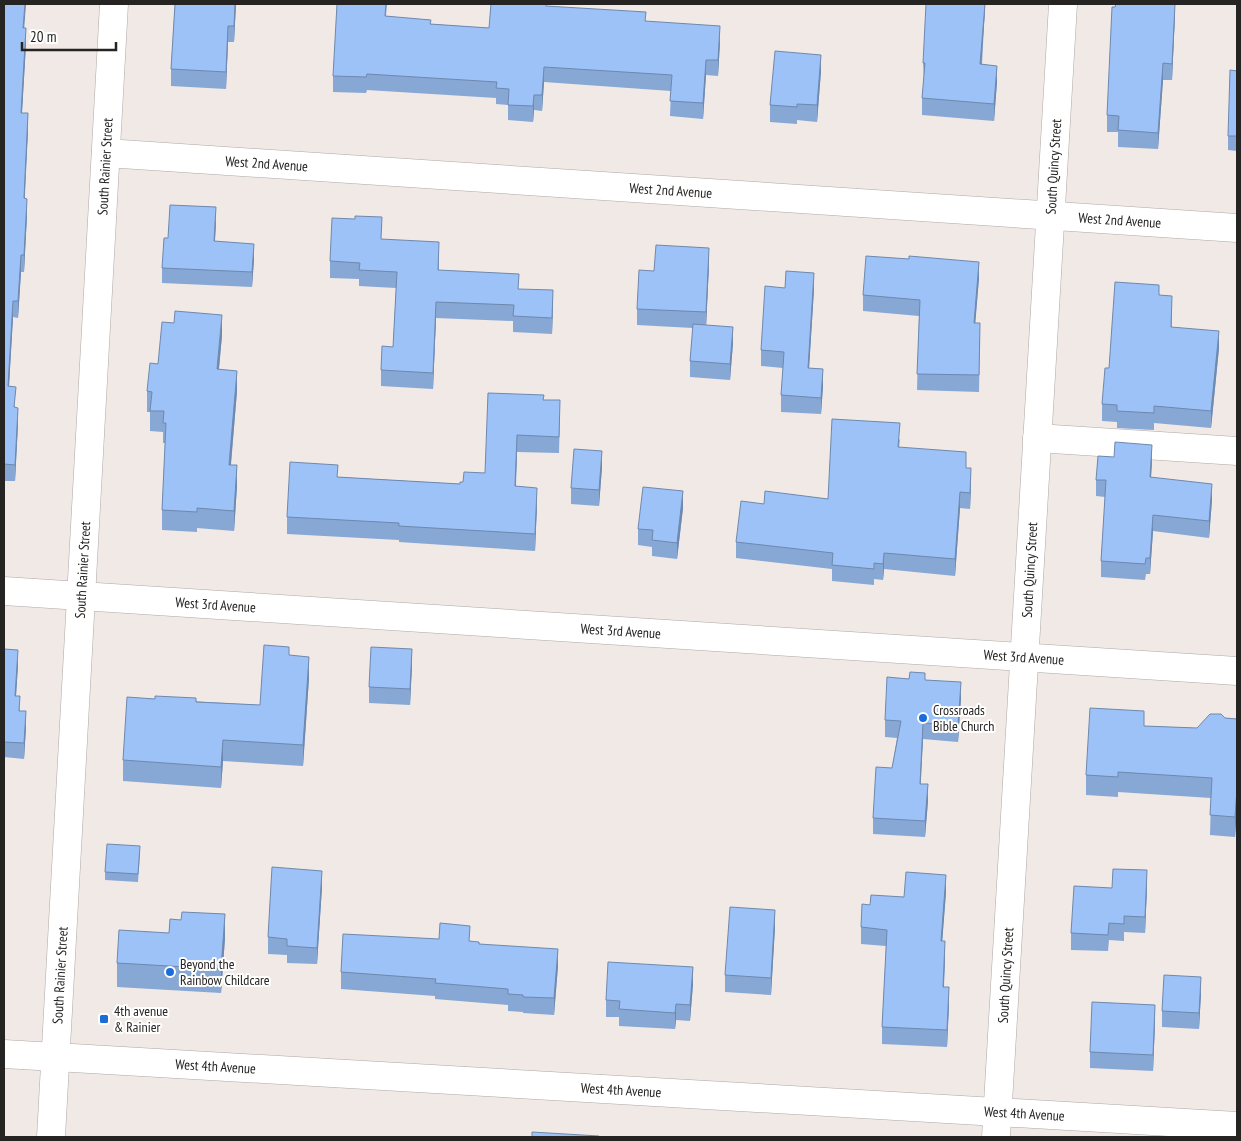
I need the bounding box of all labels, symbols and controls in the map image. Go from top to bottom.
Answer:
scale bar [22,20,116,52]
text: 20 m [30,27,56,46]
street label: South Rainier Street [93,117,117,216]
street label: South Quincy Street [1042,118,1065,215]
street label: West 2nd Avenue [225,152,309,175]
street label: West 2nd Avenue [629,179,713,202]
street label: West 2nd Avenue [1078,209,1162,232]
street label: South Rainier Street [71,521,94,619]
street label: South Quincy Street [1018,521,1041,618]
street label: West 3rd Avenue [175,593,257,616]
street label: West 3rd Avenue [580,619,662,643]
street label: West 3rd Avenue [983,646,1065,669]
place label: Crossroads Bible Church [933,701,994,735]
marker: Crossroads Bible Church [917,712,929,724]
street label: South Rainier Street [48,926,72,1024]
street label: South Quincy Street [994,927,1017,1024]
place label: Beyond the Rainbow Childcare [180,955,270,989]
marker: Beyond the Rainbow Childcare [164,966,176,978]
place label: 4th avenue & Rainier [114,1002,168,1036]
marker: 4th avenue & Rainier [98,1013,110,1025]
street label: West 4th Avenue [175,1055,257,1078]
street label: West 4th Avenue [580,1079,662,1101]
street label: West 4th Avenue [983,1102,1065,1125]

